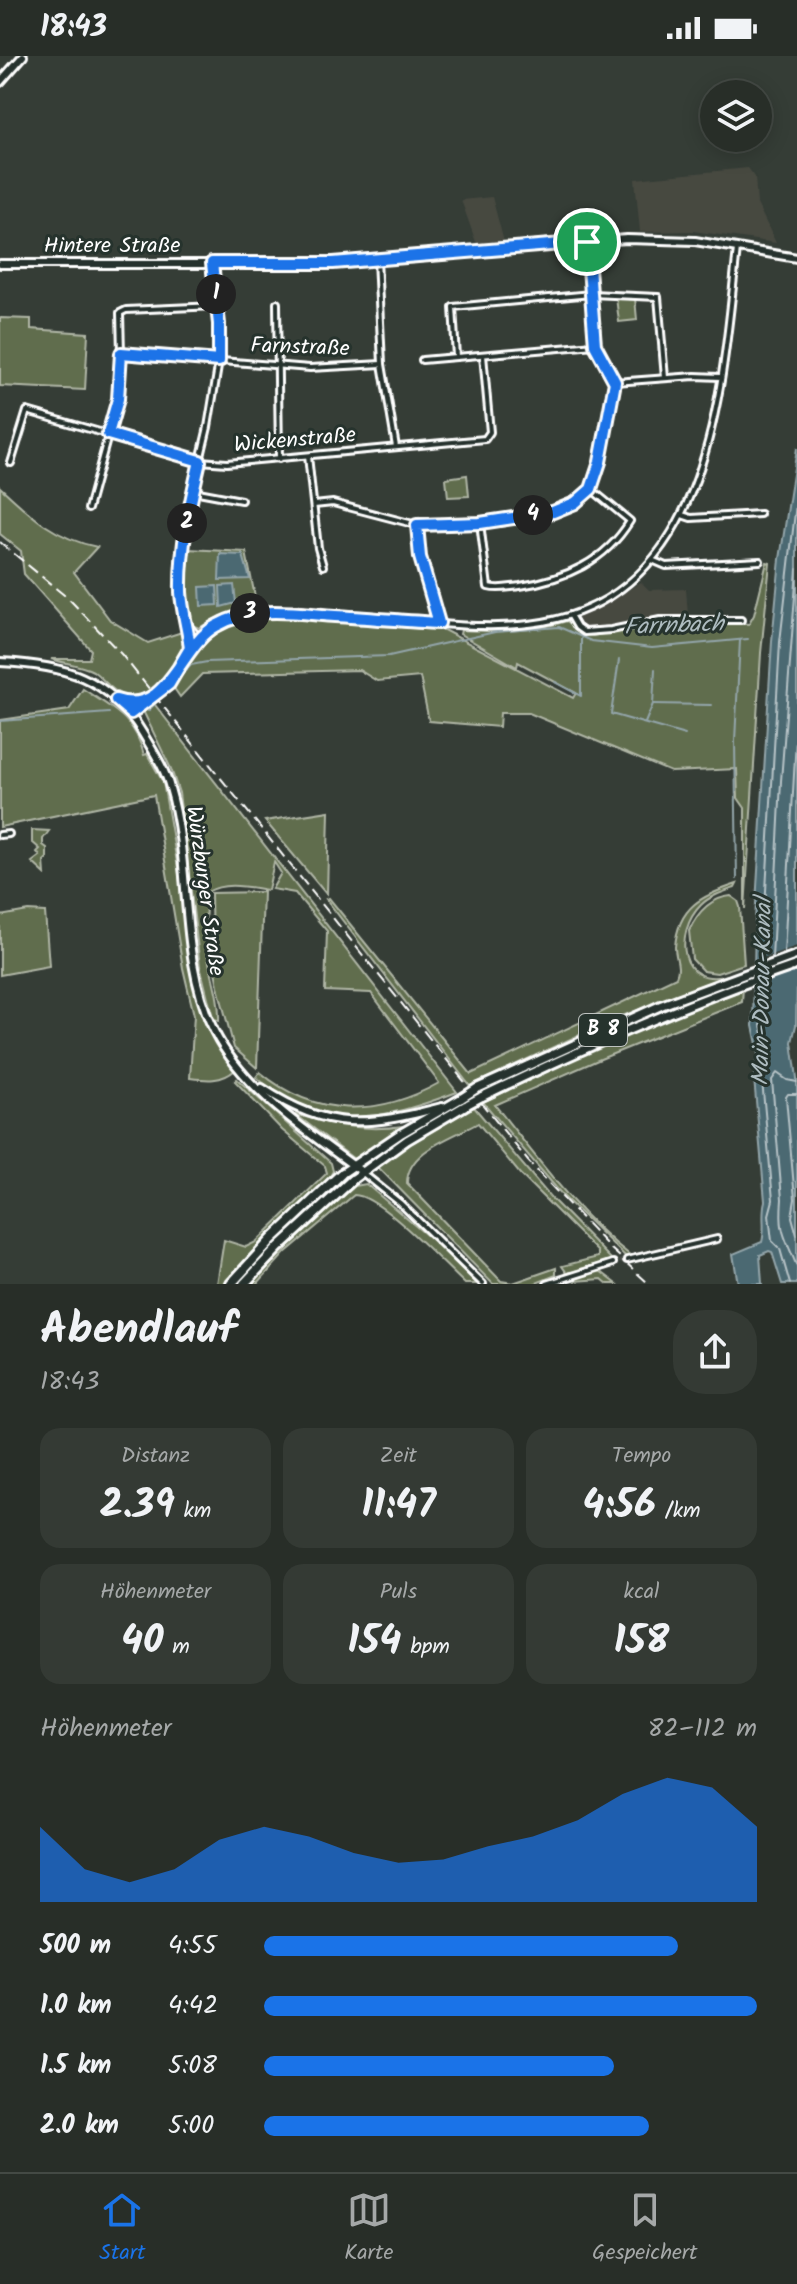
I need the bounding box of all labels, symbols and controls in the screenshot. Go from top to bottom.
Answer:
text: 18:43 [40,4,107,52]
map controls [700,80,772,152]
button: layers [700,80,772,152]
pin [553,208,621,276]
icon: arrive [565,220,609,264]
street label: Hintere Straße [44,229,180,264]
pin: 1 [196,274,236,314]
text: 1 [213,276,219,311]
street label: Farnstraße [250,329,350,367]
street label: Wickenstraße [232,418,358,464]
pin: 4 [513,495,553,535]
text: 4 [527,497,539,532]
pin: 2 [167,503,207,543]
text: 2 [181,505,193,540]
pin: 3 [230,593,270,633]
text: 3 [244,595,256,630]
water label: Farrnbach [623,605,727,647]
street label: Würzburger Straße [175,804,233,978]
water label: Main-Donau-Kanal [742,894,784,1086]
road number: B 8 [579,1014,627,1046]
text: Abendlauf [40,1296,237,1366]
button: share [673,1310,757,1394]
text: 18:43 [40,1361,99,1403]
text: Distanz [121,1439,190,1474]
text: Zeit [380,1439,417,1474]
text: Tempo [612,1439,671,1474]
text: 2.39 [100,1474,175,1538]
text: 11:47 [361,1474,436,1538]
text: 4:56 [582,1474,656,1538]
text: km [175,1494,211,1529]
text: /km [656,1494,701,1529]
text: Höhenmeter [100,1575,211,1610]
text: Puls [380,1575,417,1610]
text: kcal [624,1575,659,1610]
text: 40 [121,1610,163,1674]
text: 154 [347,1610,401,1674]
text: 158 [614,1610,669,1674]
text: m [163,1630,190,1665]
text: bpm [401,1630,450,1665]
text: Höhenmeter [40,1708,171,1750]
text: 82–112 m [648,1708,757,1750]
text: 500 m [40,1925,111,1967]
text: 4:55 [168,1925,217,1967]
text: 1.0 km [40,1985,111,2027]
text: 4:42 [168,1985,218,2027]
text: 1.5 km [40,2045,111,2087]
text: 5:08 [168,2045,217,2087]
text: 2.0 km [40,2105,119,2147]
text: 5:00 [168,2105,214,2147]
tab: Start [99,2188,146,2271]
tab: Karte [344,2188,393,2271]
tab: Gespeichert [592,2188,698,2271]

